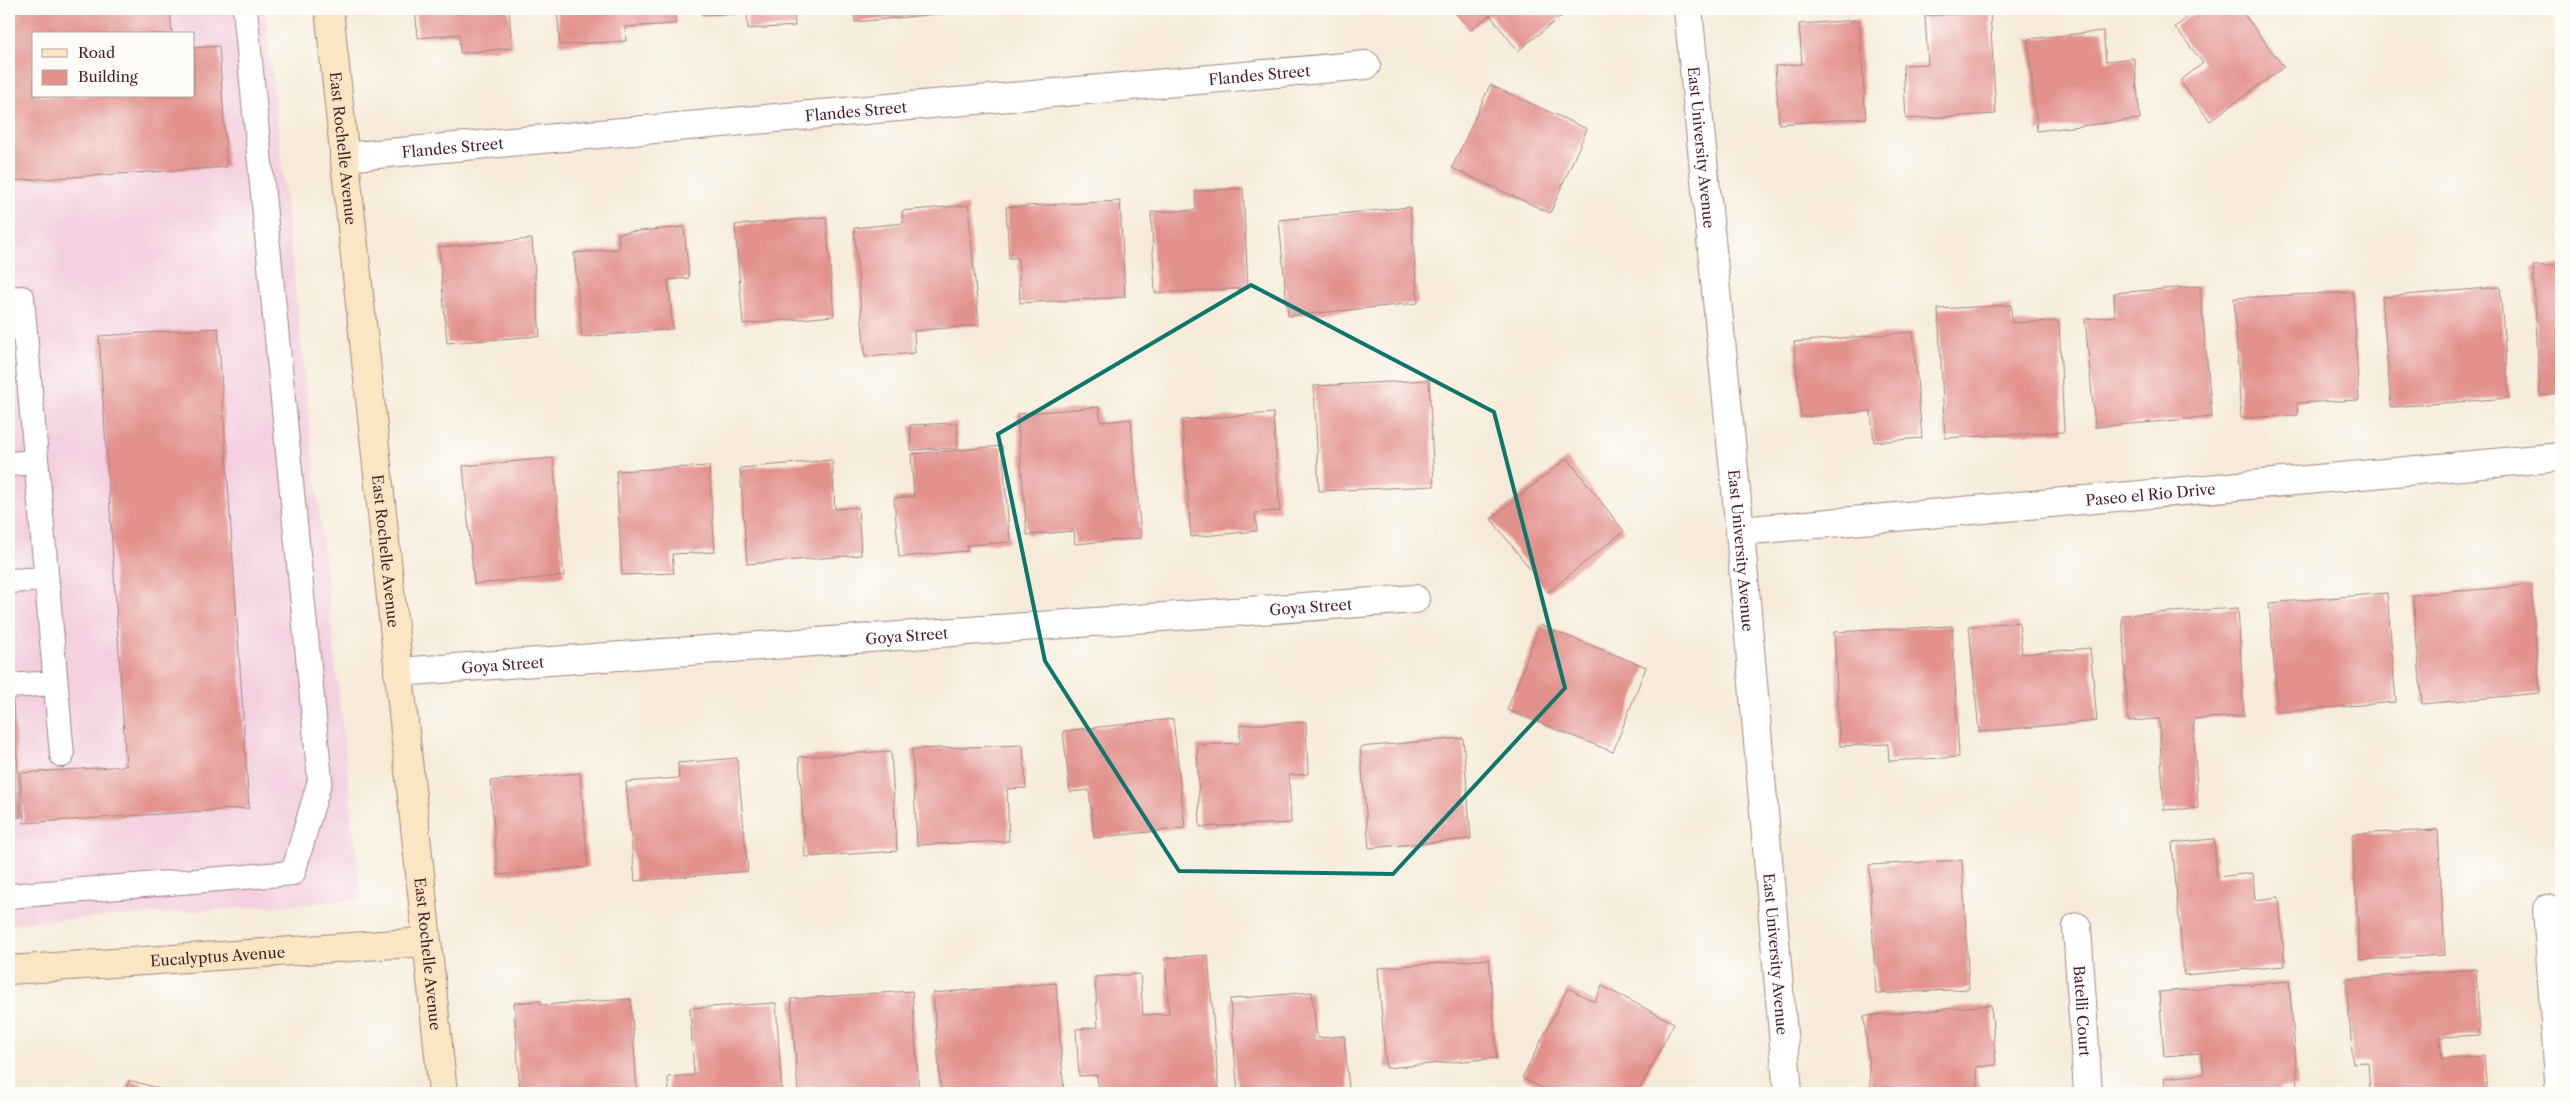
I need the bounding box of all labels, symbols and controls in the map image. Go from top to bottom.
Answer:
legend [32,32,195,98]
text: Road [78,43,115,62]
street label: Flandes Street [1208,61,1312,89]
street label: East University Avenue [1684,66,1719,229]
text: Building [78,67,138,86]
street label: East Rochelle Avenue [326,71,361,226]
street label: Flandes Street [804,97,908,125]
street label: Flandes Street [401,133,505,161]
street label: East University Avenue [1724,469,1758,632]
street label: East Rochelle Avenue [369,474,403,629]
street label: Paseo el Rio Drive [2085,479,2216,509]
street label: Goya Street [1269,594,1353,619]
street label: Goya Street [865,623,950,648]
street label: Goya Street [461,652,546,677]
street label: East University Avenue [1760,872,1792,1036]
street label: East Rochelle Avenue [411,876,446,1031]
street label: Eucalyptus Avenue [149,942,286,970]
street label: Batelli Court [2070,965,2095,1058]

